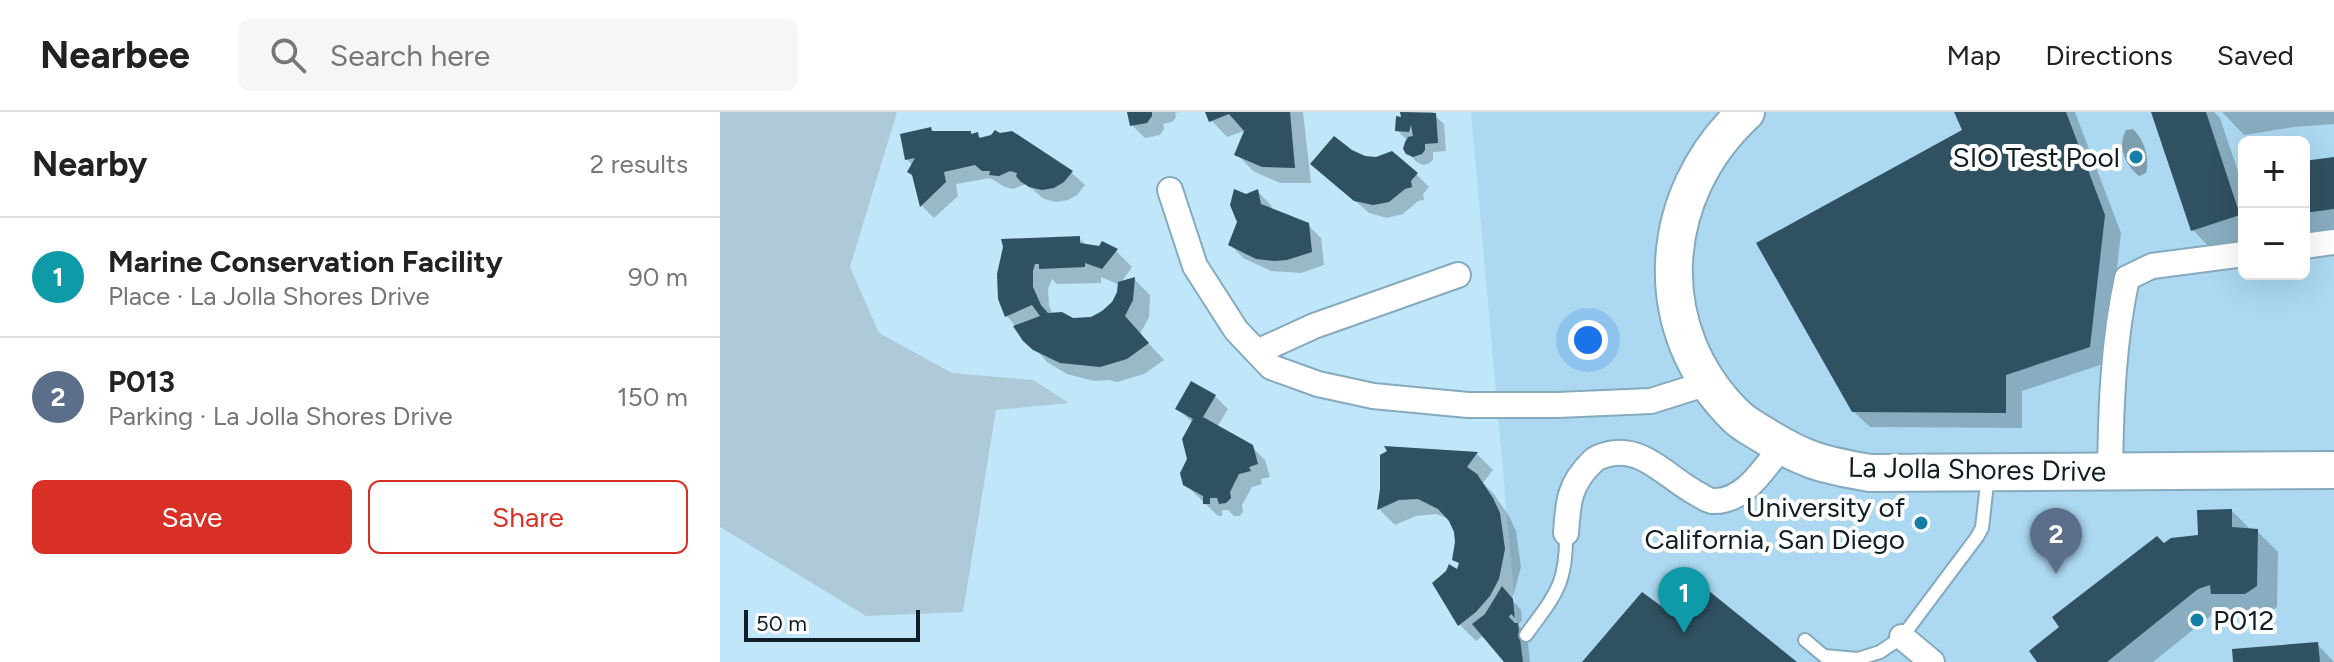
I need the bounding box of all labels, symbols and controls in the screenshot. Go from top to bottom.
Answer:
search box [238,19,798,91]
text: Nearbee [40,32,190,78]
icon: search [266,33,310,77]
text: Search here [330,37,490,74]
text: Map [1947,38,2001,72]
text: Directions [2045,38,2173,72]
text: Saved [2217,38,2294,72]
map controls [2238,136,2310,280]
button: + [2238,136,2310,208]
place label: SIO Test Pool [1952,140,2120,174]
text: Nearby [32,144,147,185]
text: 2 results [590,148,688,180]
marker: SIO Test Pool [2127,148,2145,166]
button: − [2238,208,2310,280]
text: Marine Conservation Facility [108,243,503,280]
text: 1 [53,261,63,293]
text: 90 m [628,261,688,293]
text: Place · La Jolla Shores Drive [108,280,430,312]
your location [1568,320,1608,360]
text: P013 [108,363,175,400]
text: 2 [50,381,66,413]
text: 150 m [617,381,688,413]
text: Parking · La Jolla Shores Drive [108,400,453,432]
street label: La Jolla Shores Drive [1847,450,2107,488]
button: Save [32,480,352,554]
button: Share [368,480,688,554]
place label: University of California, San Diego [1645,490,1906,556]
pin: 2 [2030,508,2082,574]
marker: University of California, San Diego [1912,514,1930,532]
pin: 1 [1658,567,1710,633]
place label: P012 [2213,603,2274,637]
scale bar [744,606,920,642]
text: 50 m [756,610,807,637]
marker: P012 [2188,611,2206,629]

